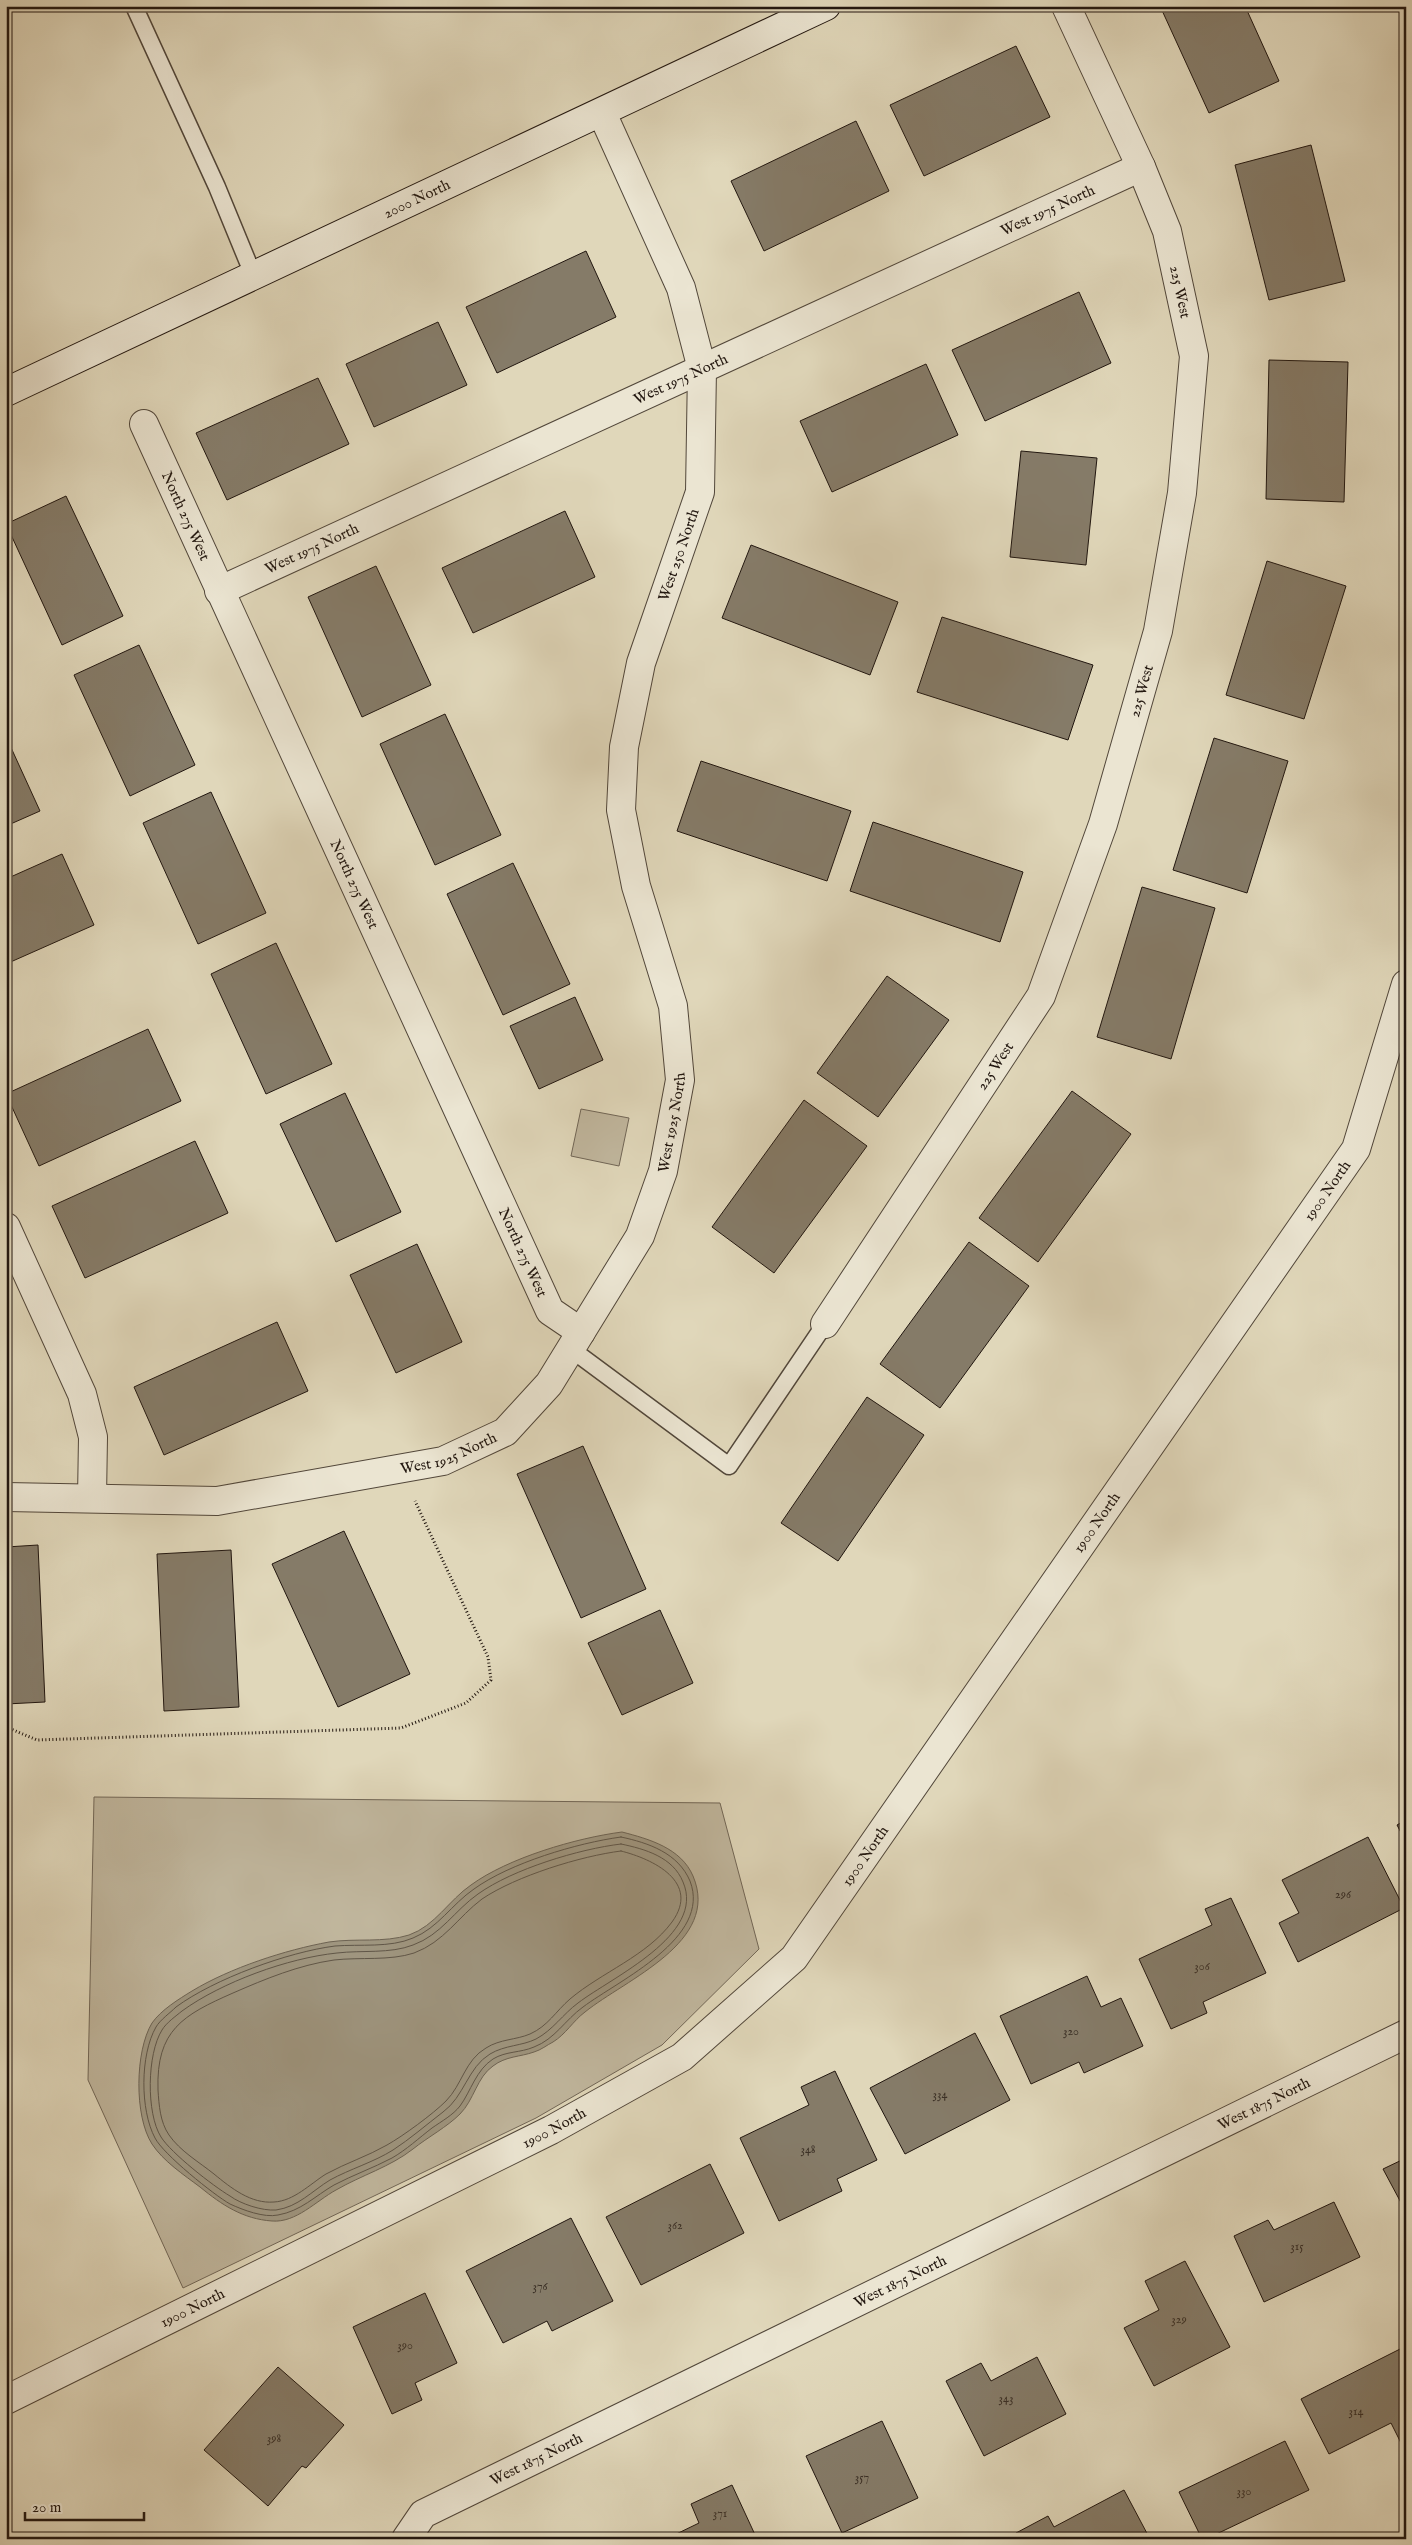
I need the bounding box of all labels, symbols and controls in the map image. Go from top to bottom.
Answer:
street label: 2000 North [380,175,453,223]
street label: West 1975 North [998,180,1098,240]
street label: 225 West [1165,264,1195,320]
street label: West 1975 North [631,349,731,409]
street label: North 275 West [157,468,215,563]
street label: West 250 North [654,506,703,603]
street label: West 1975 North [262,519,362,578]
street label: 225 West [1124,662,1157,719]
street label: North 275 West [326,836,383,932]
street label: 225 West [972,1038,1018,1094]
street label: West 1925 North [653,1072,690,1174]
street label: 1900 North [1299,1157,1355,1225]
street label: North 275 West [495,1205,552,1300]
street label: West 1925 North [399,1428,500,1478]
street label: 1900 North [1069,1488,1124,1556]
street label: 1900 North [837,1822,893,1890]
house number: 296 [1335,1887,1352,1902]
house number: 306 [1194,1959,1211,1974]
house number: 320 [1063,2024,1079,2039]
street label: West 1875 North [1214,2073,1313,2134]
house number: 334 [933,2087,948,2102]
street label: 1900 North [519,2103,589,2152]
house number: 348 [800,2142,816,2157]
house number: 362 [667,2218,683,2233]
house number: 315 [1290,2239,1304,2254]
street label: West 1875 North [851,2250,949,2312]
house number: 376 [532,2279,549,2294]
street label: 1900 North [157,2284,228,2332]
house number: 329 [1171,2312,1187,2327]
house number: 390 [397,2338,413,2353]
house number: 343 [999,2391,1013,2406]
house number: 314 [1349,2404,1364,2419]
street label: West 1875 North [487,2428,585,2489]
house number: 398 [267,2431,282,2446]
house number: 357 [855,2470,869,2485]
house number: 330 [1237,2484,1252,2499]
scale bar [25,2490,144,2522]
text: 20 m [32,2498,62,2517]
house number: 371 [713,2506,727,2521]

